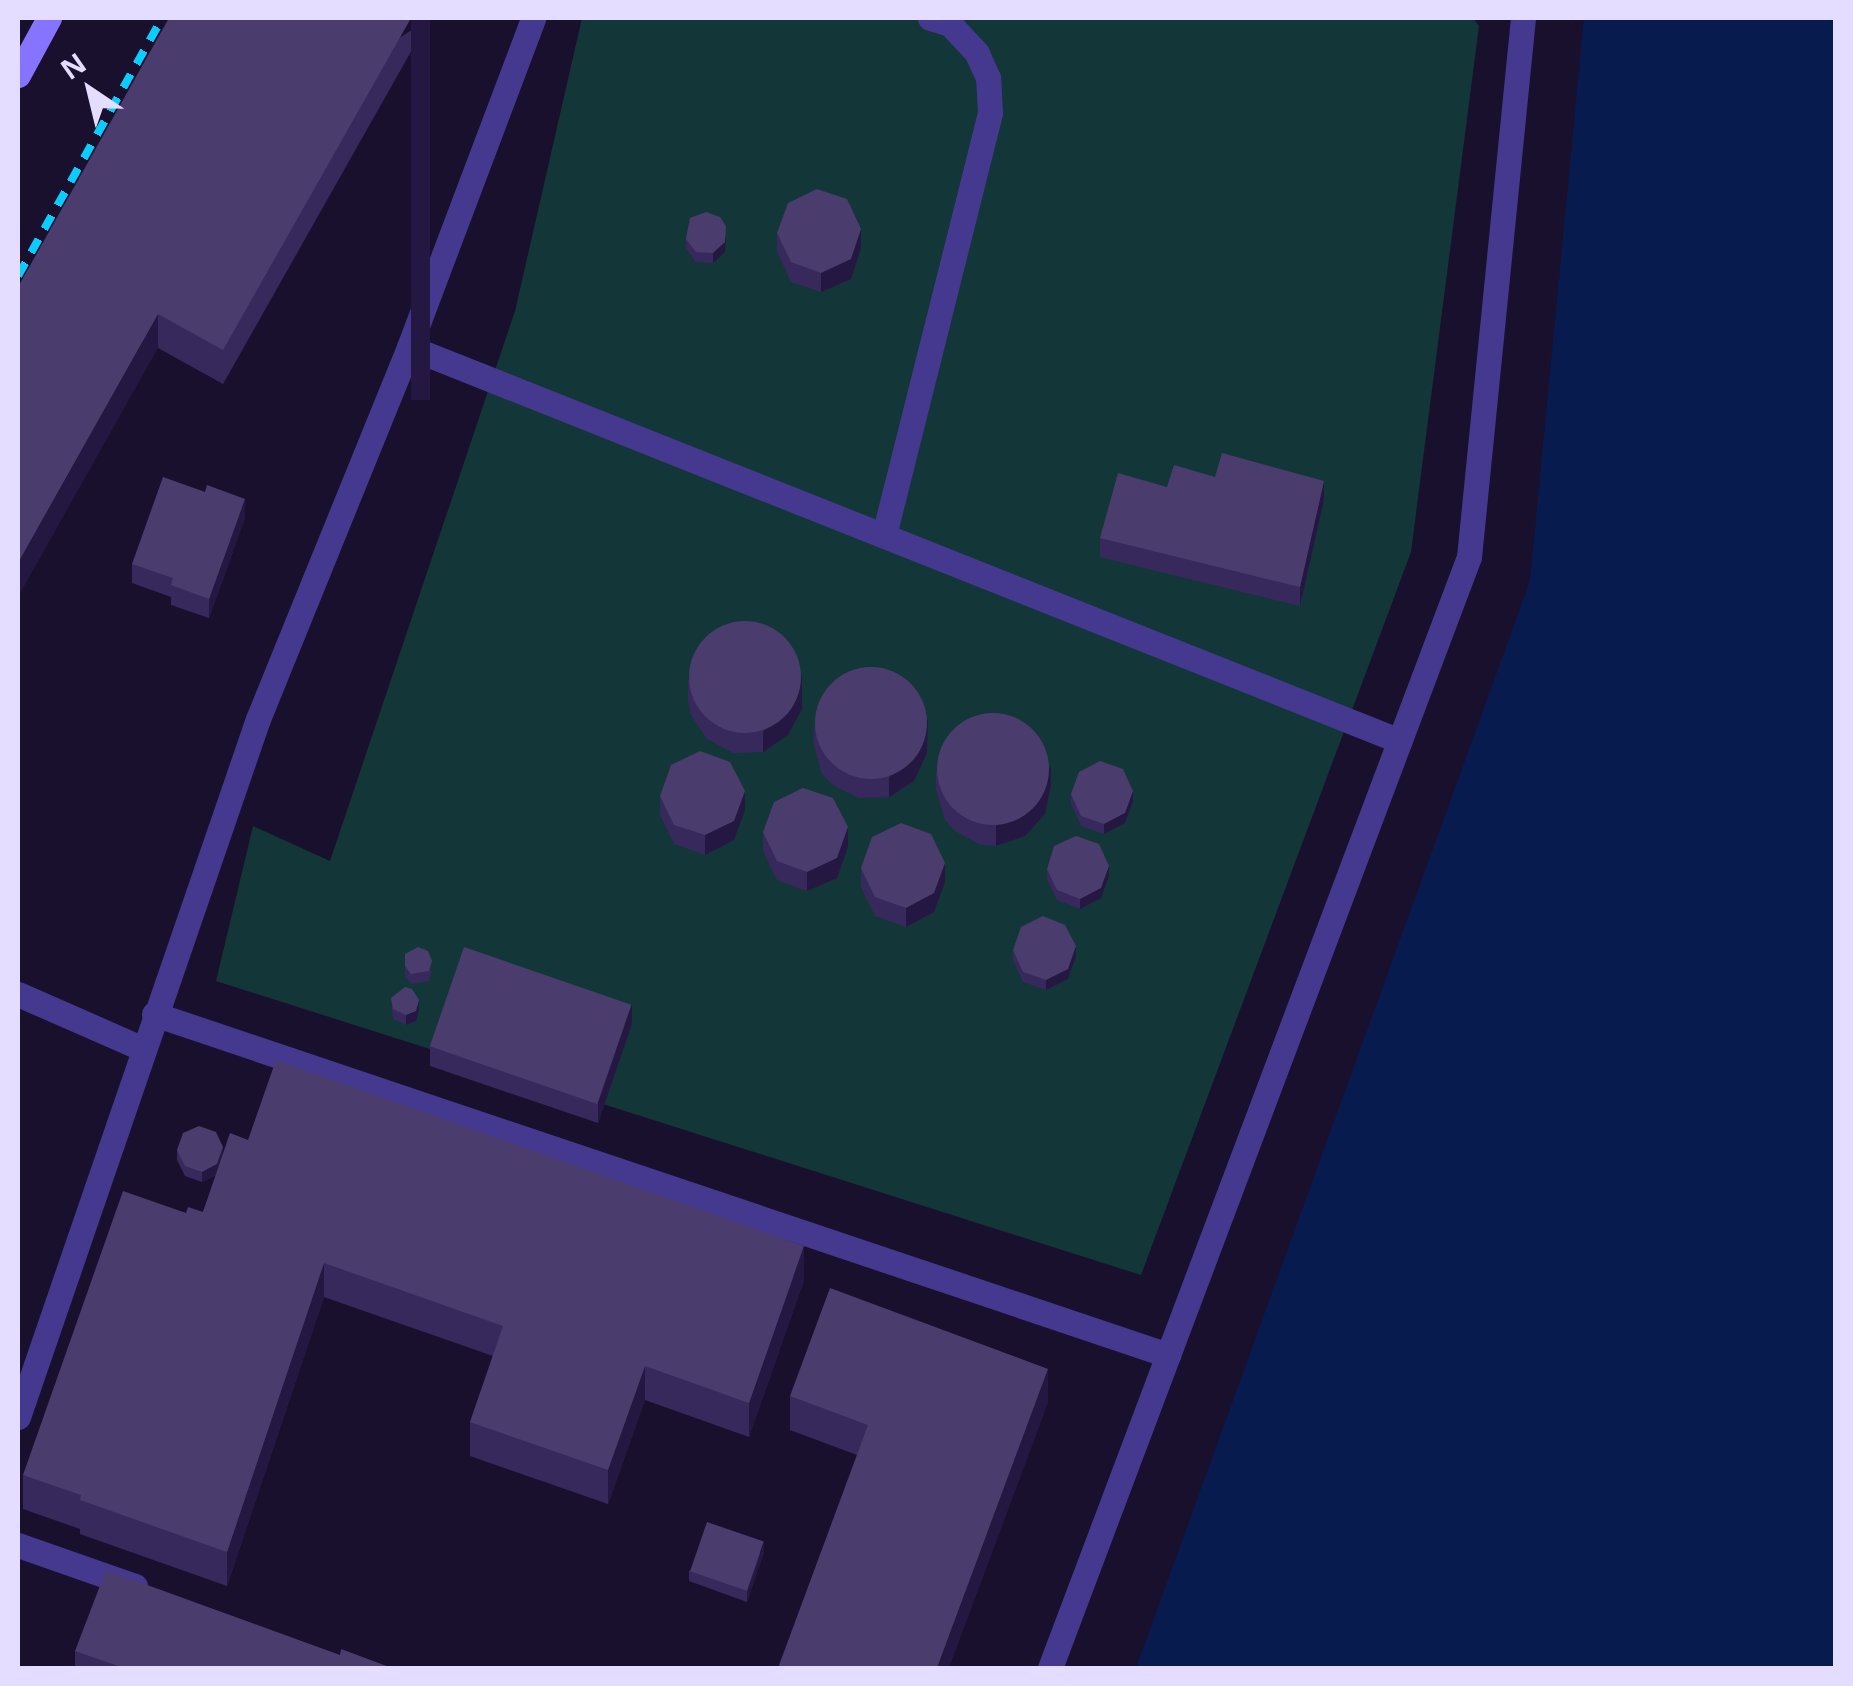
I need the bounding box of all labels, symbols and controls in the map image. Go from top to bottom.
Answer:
north arrow [40,40,140,140]
text: N [53,43,93,88]

